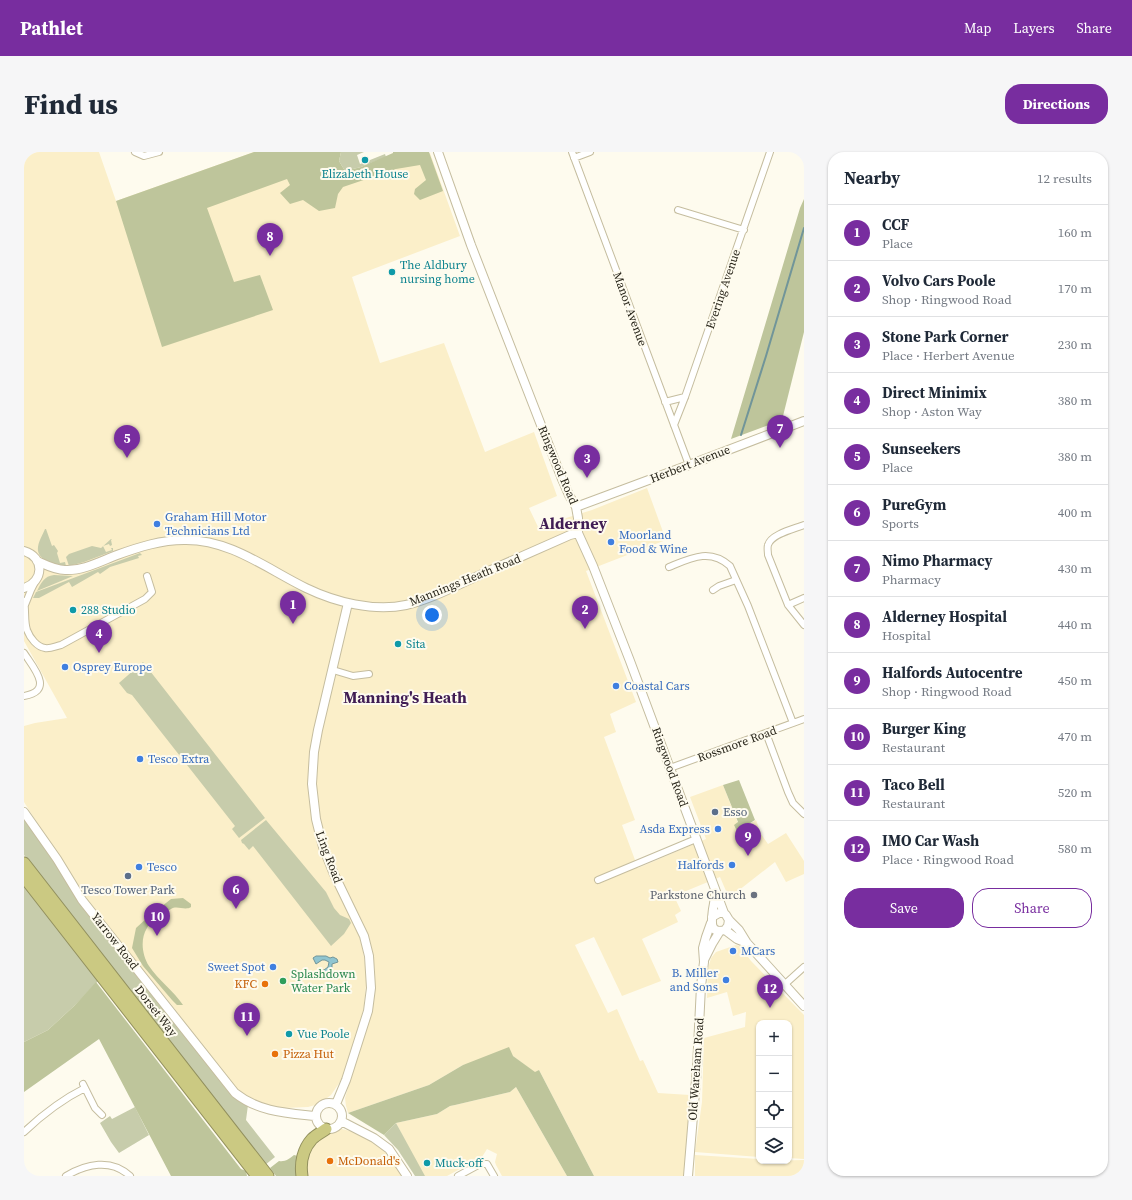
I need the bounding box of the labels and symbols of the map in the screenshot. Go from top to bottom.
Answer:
marker: Elizabeth House [360,155,370,165]
place label: Elizabeth House [322,166,408,182]
pin: 8 [257,223,283,256]
street label: Evering Avenue [702,247,744,331]
place label: The Aldbury nursing home [400,257,475,287]
marker: The Aldbury nursing home [387,267,397,277]
street label: Manor Avenue [609,270,651,348]
pin: 7 [767,415,793,448]
street label: Ringwood Road [534,423,582,507]
pin: 5 [114,425,140,458]
street label: Herbert Avenue [648,441,732,487]
pin: 3 [574,445,600,478]
place label: Graham Hill Motor Technicians Ltd [165,509,267,539]
district label: Alderney [539,512,607,534]
marker: Graham Hill Motor Technicians Ltd [152,519,162,529]
place label: Moorland Food & Wine [619,527,688,557]
marker: Moorland Food & Wine [606,537,616,547]
street label: Mannings Heath Road [407,550,523,610]
pin: 1 [280,591,306,624]
pin: 2 [572,596,598,629]
place label: 288 Studio [81,602,136,618]
marker: 288 Studio [68,605,78,615]
your location [422,605,442,625]
pin: 4 [86,620,112,653]
place label: Sita [406,636,427,652]
marker: Sita [393,639,403,649]
place label: Osprey Europe [73,659,152,675]
marker: Osprey Europe [60,662,70,672]
place label: Coastal Cars [624,678,690,694]
marker: Coastal Cars [611,681,621,691]
district label: Manning's Heath [343,686,467,708]
street label: Rossmore Road [695,722,779,766]
street label: Ringwood Road [648,725,692,809]
place label: Tesco Extra [148,751,210,767]
marker: Tesco Extra [135,754,145,764]
place label: Esso [723,804,748,820]
marker: Esso [710,807,720,817]
place label: Asda Express [639,821,710,837]
pin: 9 [735,823,761,856]
marker: Asda Express [713,824,723,834]
street label: Ling Road [312,829,346,885]
place label: Halfords [677,857,724,873]
place label: Tesco [147,859,178,875]
marker: Halfords [727,860,737,870]
marker: Tesco [134,862,144,872]
marker: Tesco Tower Park [123,871,133,881]
pin: 6 [223,876,249,909]
place label: Tesco Tower Park [81,882,175,898]
place label: Parkstone Church [650,887,746,903]
marker: Parkstone Church [749,890,759,900]
pin: 10 [144,903,170,936]
street label: Yarrow Road [88,909,142,973]
place label: MCars [741,943,775,959]
marker: MCars [728,946,738,956]
place label: Sweet Spot [208,959,265,975]
marker: Sweet Spot [268,962,278,972]
place label: B. Miller and Sons [670,965,718,995]
place label: Splashdown Water Park [291,966,356,996]
marker: B. Miller and Sons [721,975,731,985]
pin: 12 [757,975,783,1008]
place label: KFC [235,976,257,992]
marker: Splashdown Water Park [278,976,288,986]
marker: KFC [260,979,270,989]
street label: Dorset Way [131,982,181,1040]
pin: 11 [234,1003,260,1036]
street label: Old Wareham Road [684,1017,708,1121]
place label: Vue Poole [297,1026,350,1042]
marker: Vue Poole [284,1029,294,1039]
place label: Pizza Hut [283,1046,334,1062]
marker: Pizza Hut [270,1049,280,1059]
place label: McDonald's [338,1153,400,1169]
place label: Muck-off [435,1155,484,1171]
marker: McDonald's [325,1156,335,1166]
marker: Muck-off [422,1158,432,1168]

